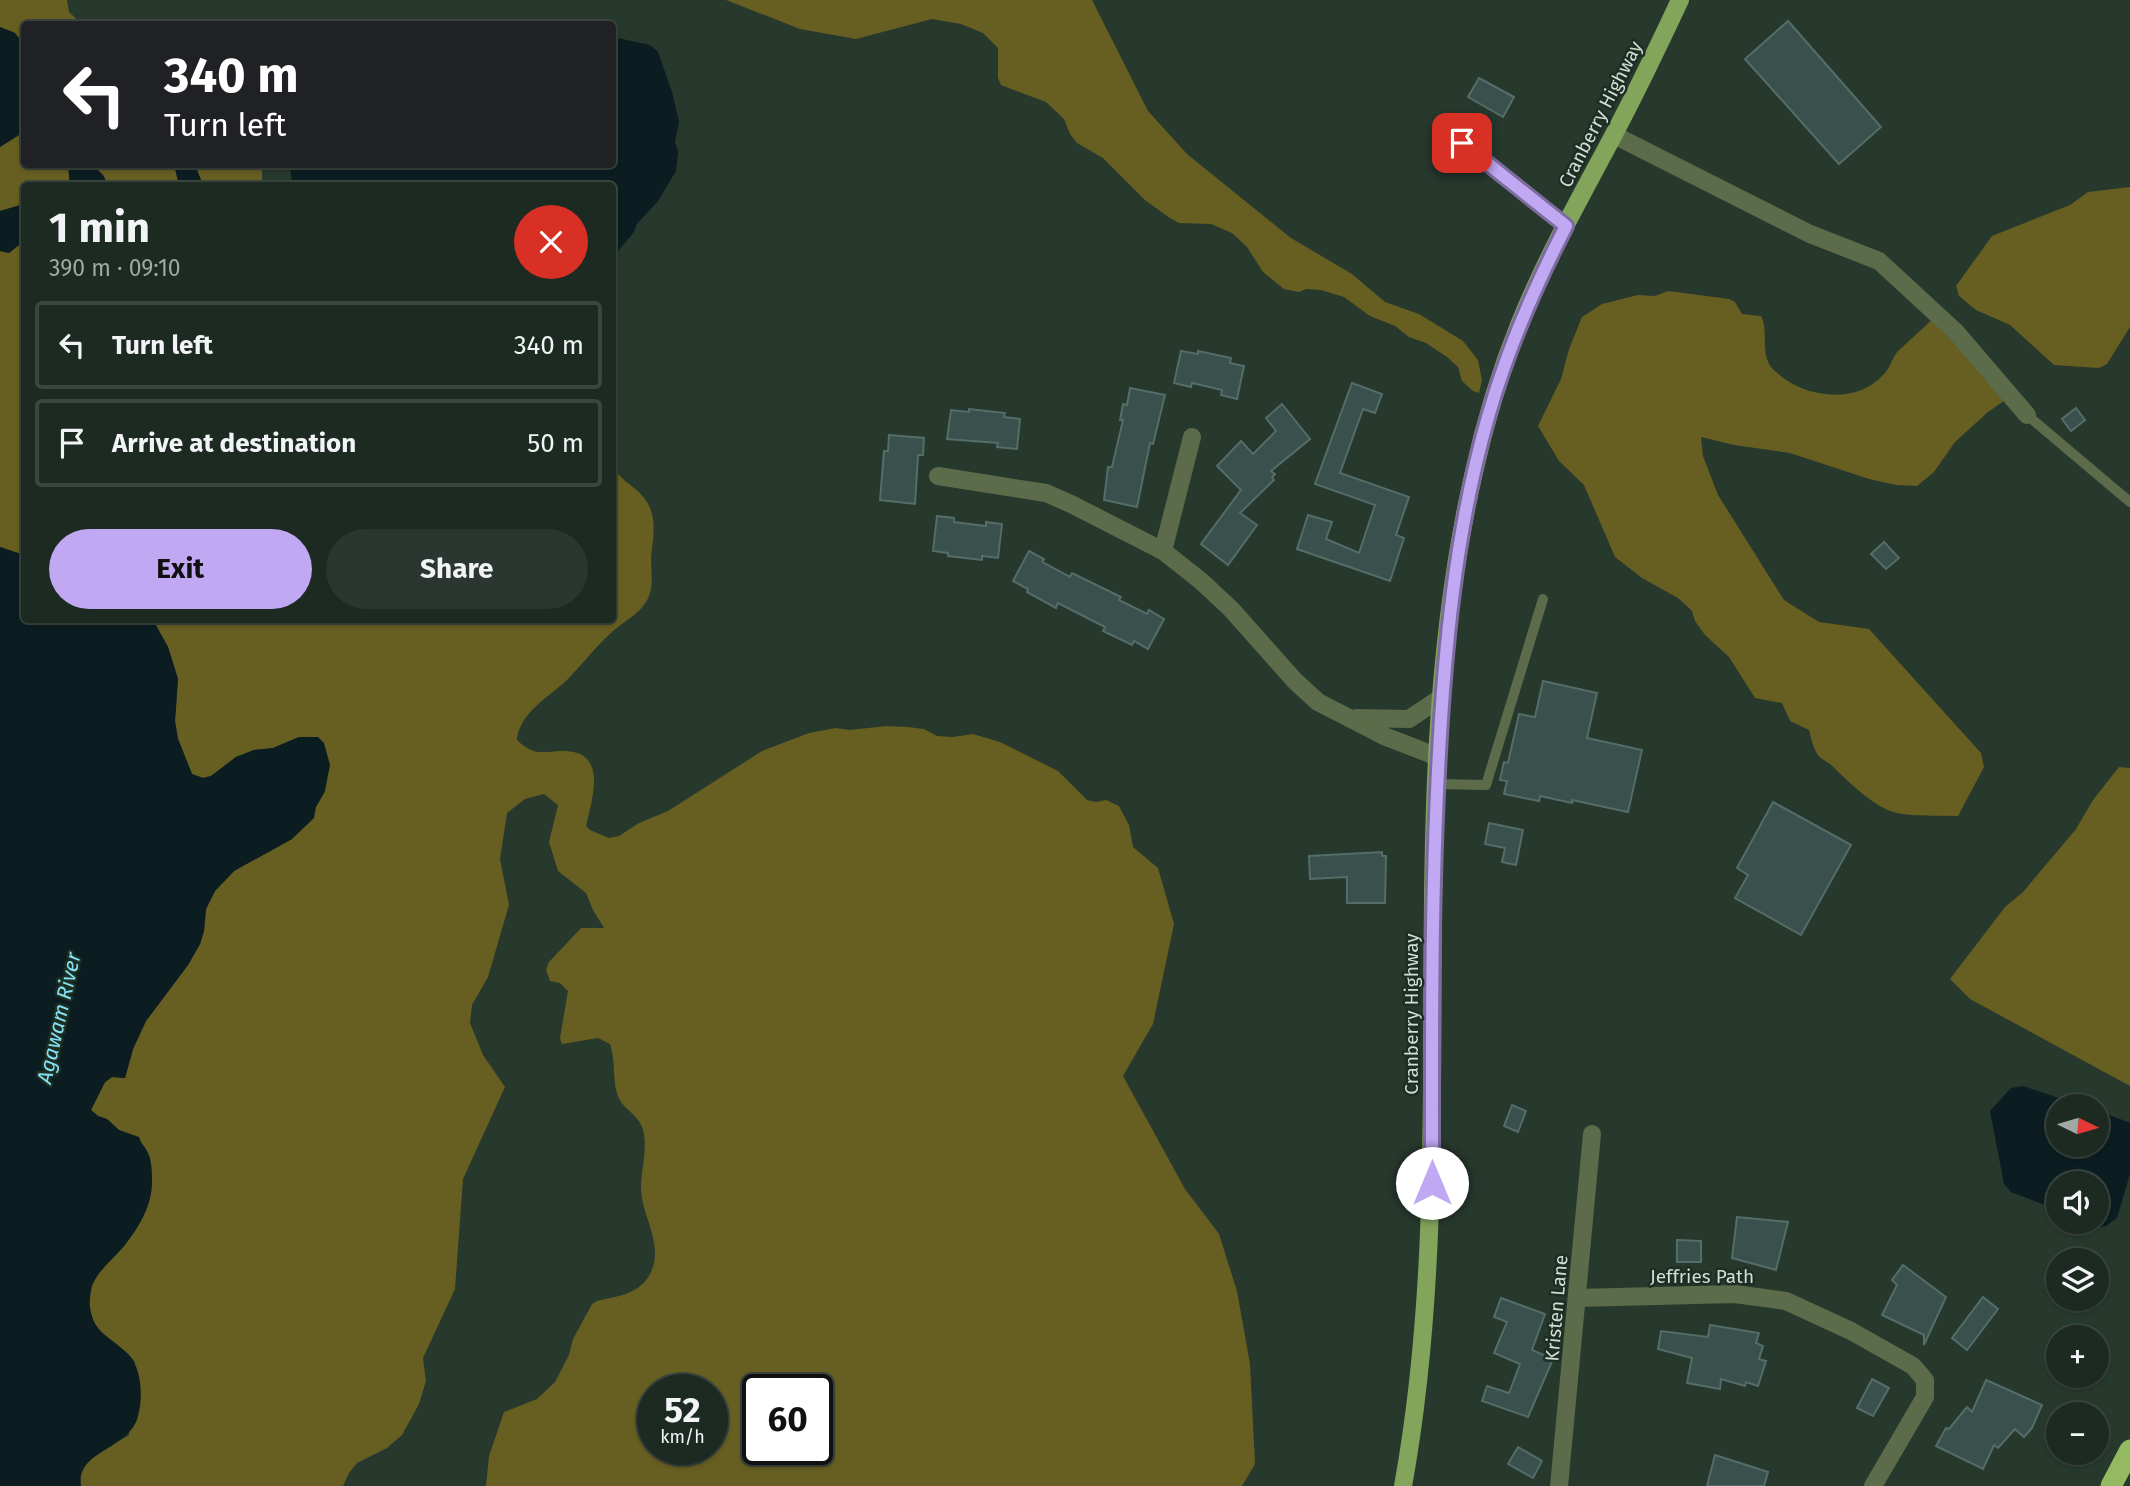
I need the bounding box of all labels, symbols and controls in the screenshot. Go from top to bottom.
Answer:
street label: Cranberry Highway [1554,37,1648,191]
text: 340 m [164,46,299,105]
icon: left [49,49,140,140]
text: Turn left [164,106,286,144]
pin [1432,113,1492,173]
icon: arrive [1443,124,1481,162]
text: 1 min [49,203,150,253]
button: close [514,205,588,279]
text: 390 m · 09:10 [49,254,181,282]
icon: left [53,326,91,364]
text: Turn left [112,330,213,361]
text: 340 m [514,330,584,361]
icon: arrive [53,424,91,462]
text: Arrive at destination [112,428,356,459]
text: 50 m [527,428,584,459]
button: Exit [49,529,312,609]
button: Share [326,529,588,609]
street label: Cranberry Highway [1400,933,1423,1095]
water label: Agawam River [31,949,87,1087]
north arrow [2046,1094,2109,1157]
map controls [2046,1094,2109,1465]
position arrow [1395,1146,1469,1220]
button: sound [2046,1171,2109,1234]
button: layers [2046,1248,2109,1311]
street label: Kristen Lane [1540,1254,1573,1362]
street label: Jeffries Path [1650,1265,1754,1288]
button: + [2046,1325,2109,1388]
speed limit sign: 60 [742,1374,833,1465]
text: 52 [664,1389,701,1431]
button: − [2046,1402,2109,1465]
text: km/h [660,1426,705,1448]

